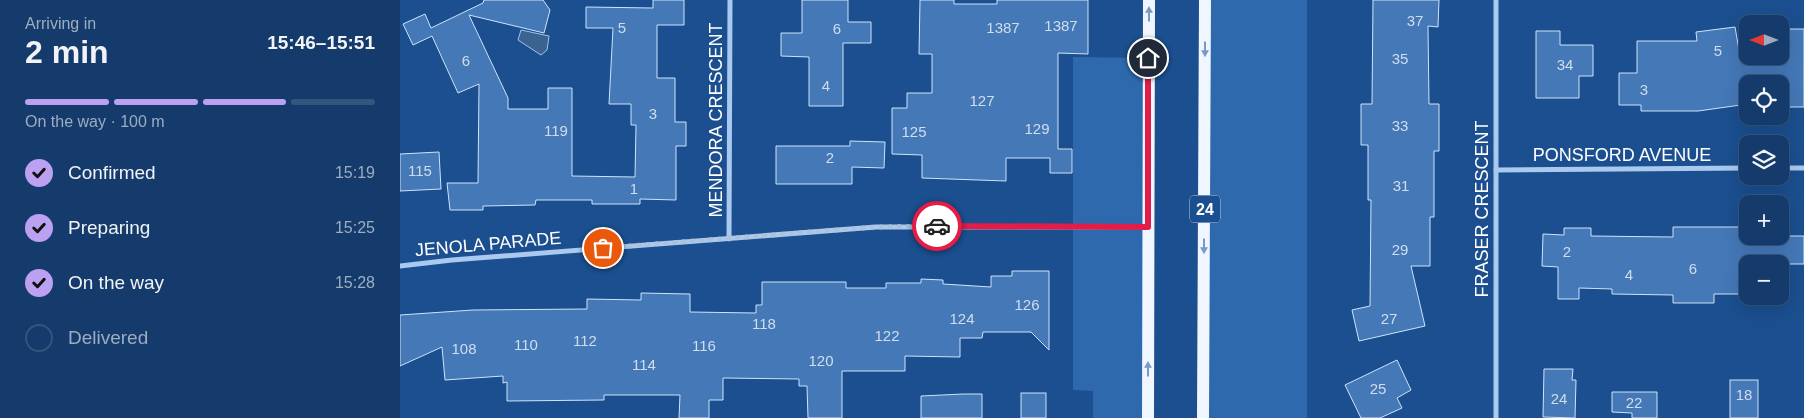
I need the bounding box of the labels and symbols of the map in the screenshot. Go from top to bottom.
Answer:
one-way arrow [1145,6,1153,22]
house number: 37 [1407,12,1423,29]
north arrow [1739,15,1789,65]
house number: 1387 [1044,17,1078,34]
house number: 5 [618,19,626,36]
house number: 1387 [986,19,1020,36]
house number: 6 [833,20,841,37]
street label: MENDORA CRESCENT [706,22,726,218]
pin [1127,37,1169,79]
one-way arrow [1201,41,1209,57]
house number: 5 [1714,42,1722,59]
house number: 35 [1392,50,1408,67]
house number: 6 [462,52,470,69]
house number: 34 [1557,56,1573,73]
house number: 4 [822,77,830,94]
house number: 3 [1640,81,1648,98]
house number: 127 [969,92,995,109]
house number: 3 [649,105,657,122]
house number: 33 [1392,117,1408,134]
house number: 129 [1024,120,1050,137]
street label: FRASER CRESCENT [1472,120,1492,298]
house number: 119 [544,122,568,139]
house number: 125 [901,123,927,140]
street label: PONSFORD AVENUE [1533,145,1711,165]
house number: 2 [826,149,834,166]
house number: 115 [408,162,432,179]
house number: 31 [1393,177,1409,194]
house number: 1 [630,180,638,197]
road number: 24 [1190,195,1220,222]
courier [912,201,962,251]
pin [582,227,624,269]
street label: JENOLA PARADE [414,228,562,260]
one-way arrow [1200,238,1208,254]
house number: 29 [1392,241,1408,258]
house number: 2 [1563,243,1571,260]
house number: 6 [1689,260,1697,277]
house number: 4 [1625,266,1633,283]
house number: 126 [1014,296,1040,313]
house number: 124 [949,310,975,327]
house number: 27 [1381,310,1397,327]
house number: 118 [752,315,776,332]
house number: 122 [874,327,900,344]
house number: 112 [573,332,597,349]
house number: 110 [514,336,538,353]
house number: 116 [692,337,716,354]
house number: 108 [451,340,477,357]
house number: 120 [808,352,834,369]
house number: 114 [632,356,656,373]
one-way arrow [1144,361,1152,377]
house number: 25 [1370,380,1386,397]
house number: 18 [1736,386,1752,403]
house number: 24 [1551,390,1567,407]
house number: 22 [1626,394,1642,411]

